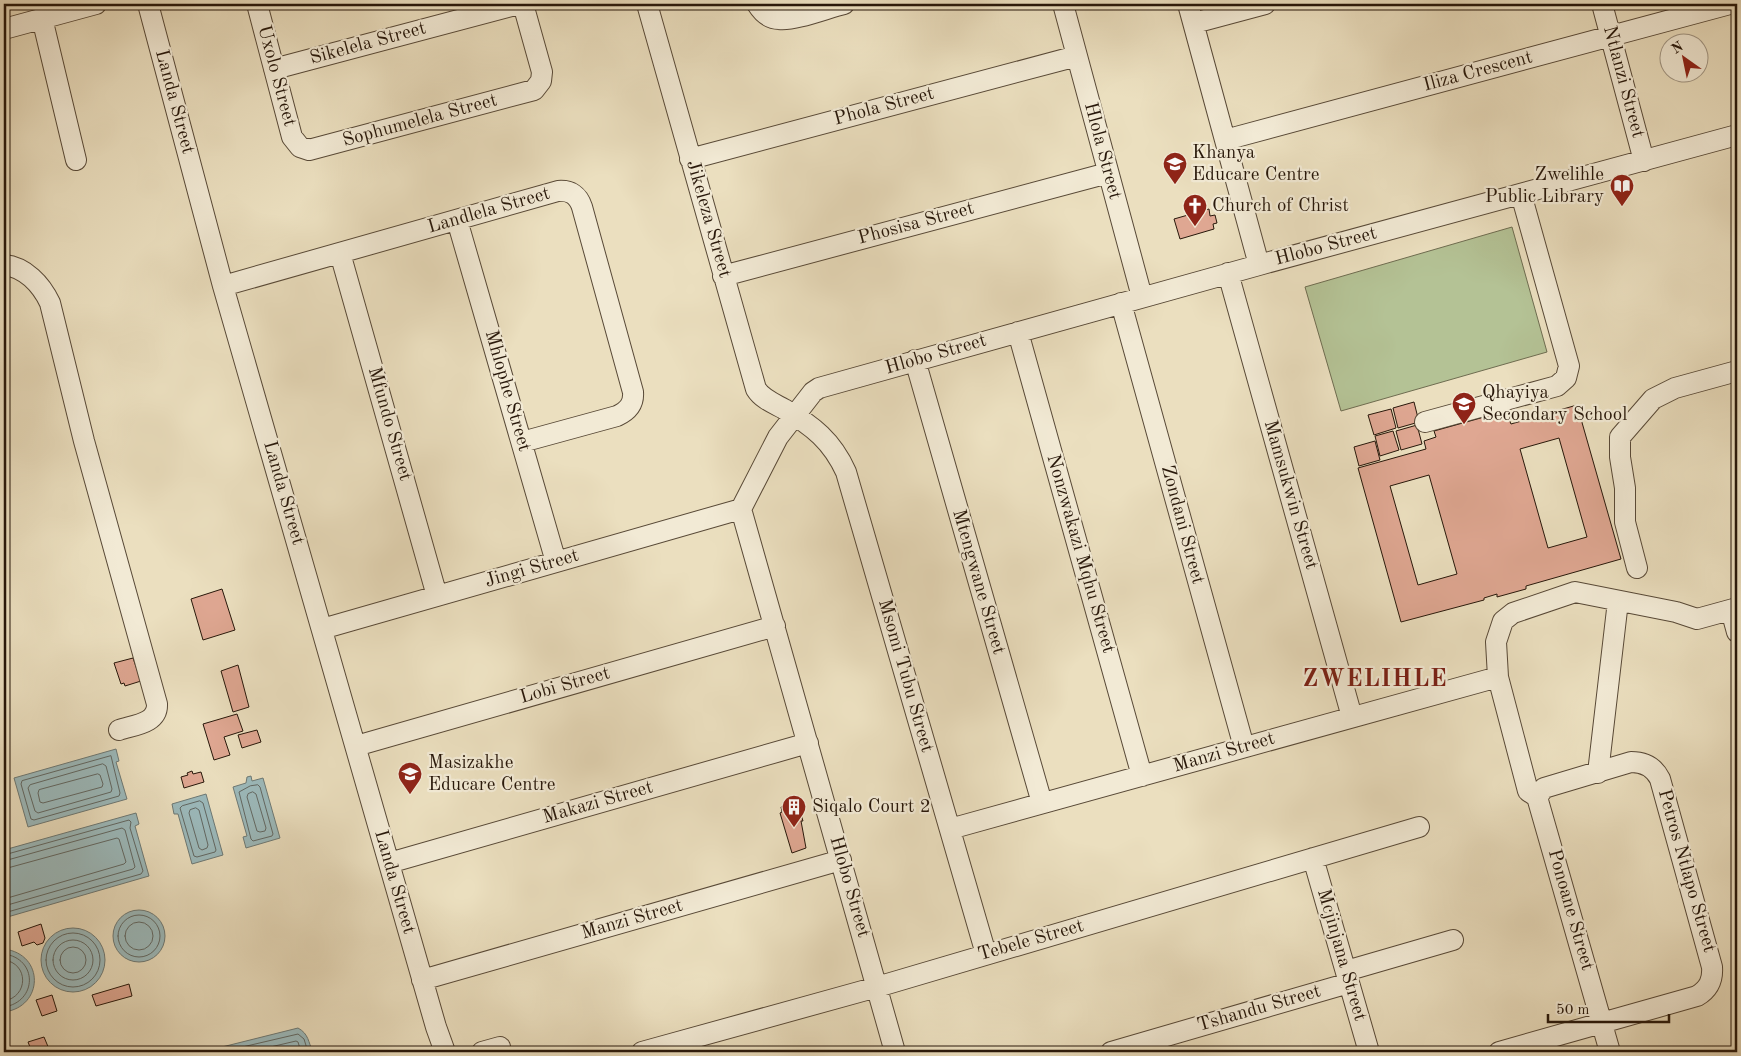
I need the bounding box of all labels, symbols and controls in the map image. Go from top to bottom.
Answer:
street label: Sikelela Street [308,19,428,69]
street label: Uxolo Street [253,23,299,129]
street label: Ntlanzi Street [1599,24,1647,140]
north arrow [1658,32,1708,82]
text: N [1669,39,1686,57]
street label: Landa Street [151,48,197,156]
street label: Iliza Crescent [1421,48,1535,96]
street label: Phola Street [832,85,936,129]
street label: Sophumelela Street [341,91,499,151]
street label: Hlola Street [1080,100,1124,202]
place label: Khanya Educare Centre [1192,144,1320,185]
school or university icon: Khanya Educare Centre [1162,151,1188,185]
street label: Jikeleza Street [682,158,734,280]
place label: Zwelihle Public Library [1485,166,1604,207]
library icon: Zwelihle Public Library [1609,173,1635,207]
street label: Landlela Street [426,184,552,238]
church icon: Church of Christ [1182,193,1208,227]
place label: Church of Christ [1212,197,1349,216]
street label: Phosisa Street [856,199,976,249]
street label: Hlobo Street [1273,224,1379,270]
street label: Mhlophe Street [481,328,533,454]
street label: Hlobo Street [883,331,989,379]
street label: Mfundo Street [364,365,414,483]
place label: Qhayiya Secondary School [1482,384,1627,425]
school or university icon: Qhayiya Secondary School [1451,391,1477,425]
street label: Mamsukwin Street [1260,418,1320,572]
street label: Landa Street [259,439,307,547]
street label: Nonzwakazi Mqhu Street [1042,452,1118,656]
street label: Zondani Street [1157,463,1207,587]
street label: Mtengwane Street [948,507,1008,657]
street label: Jingi Street [483,547,581,591]
street label: Msomi Tubu Street [874,597,936,755]
street label: Lobi Street [518,664,612,708]
district label: ZWELIHLE [1302,668,1448,692]
street label: Manzi Street [1171,729,1277,777]
place label: Masizakhe Educare Centre [428,754,556,795]
school or university icon: Masizakhe Educare Centre [397,761,423,795]
street label: Makazi Street [541,778,655,828]
street label: Petros Ntlapo Street [1654,787,1718,955]
building icon: Siqalo Court 2 [781,794,807,828]
place label: Siqalo Court 2 [812,798,931,817]
street label: Landa Street [370,828,418,936]
street label: Hlobo Street [825,834,873,940]
street label: Ponoane Street [1544,847,1596,973]
street label: Mcjinjana Street [1313,887,1369,1023]
street label: Manzi Street [579,896,685,944]
street label: Tebele Street [976,917,1086,965]
street label: Tshandu Street [1195,982,1323,1036]
scale bar [1548,991,1670,1023]
text: 50 m [1556,1003,1590,1018]

